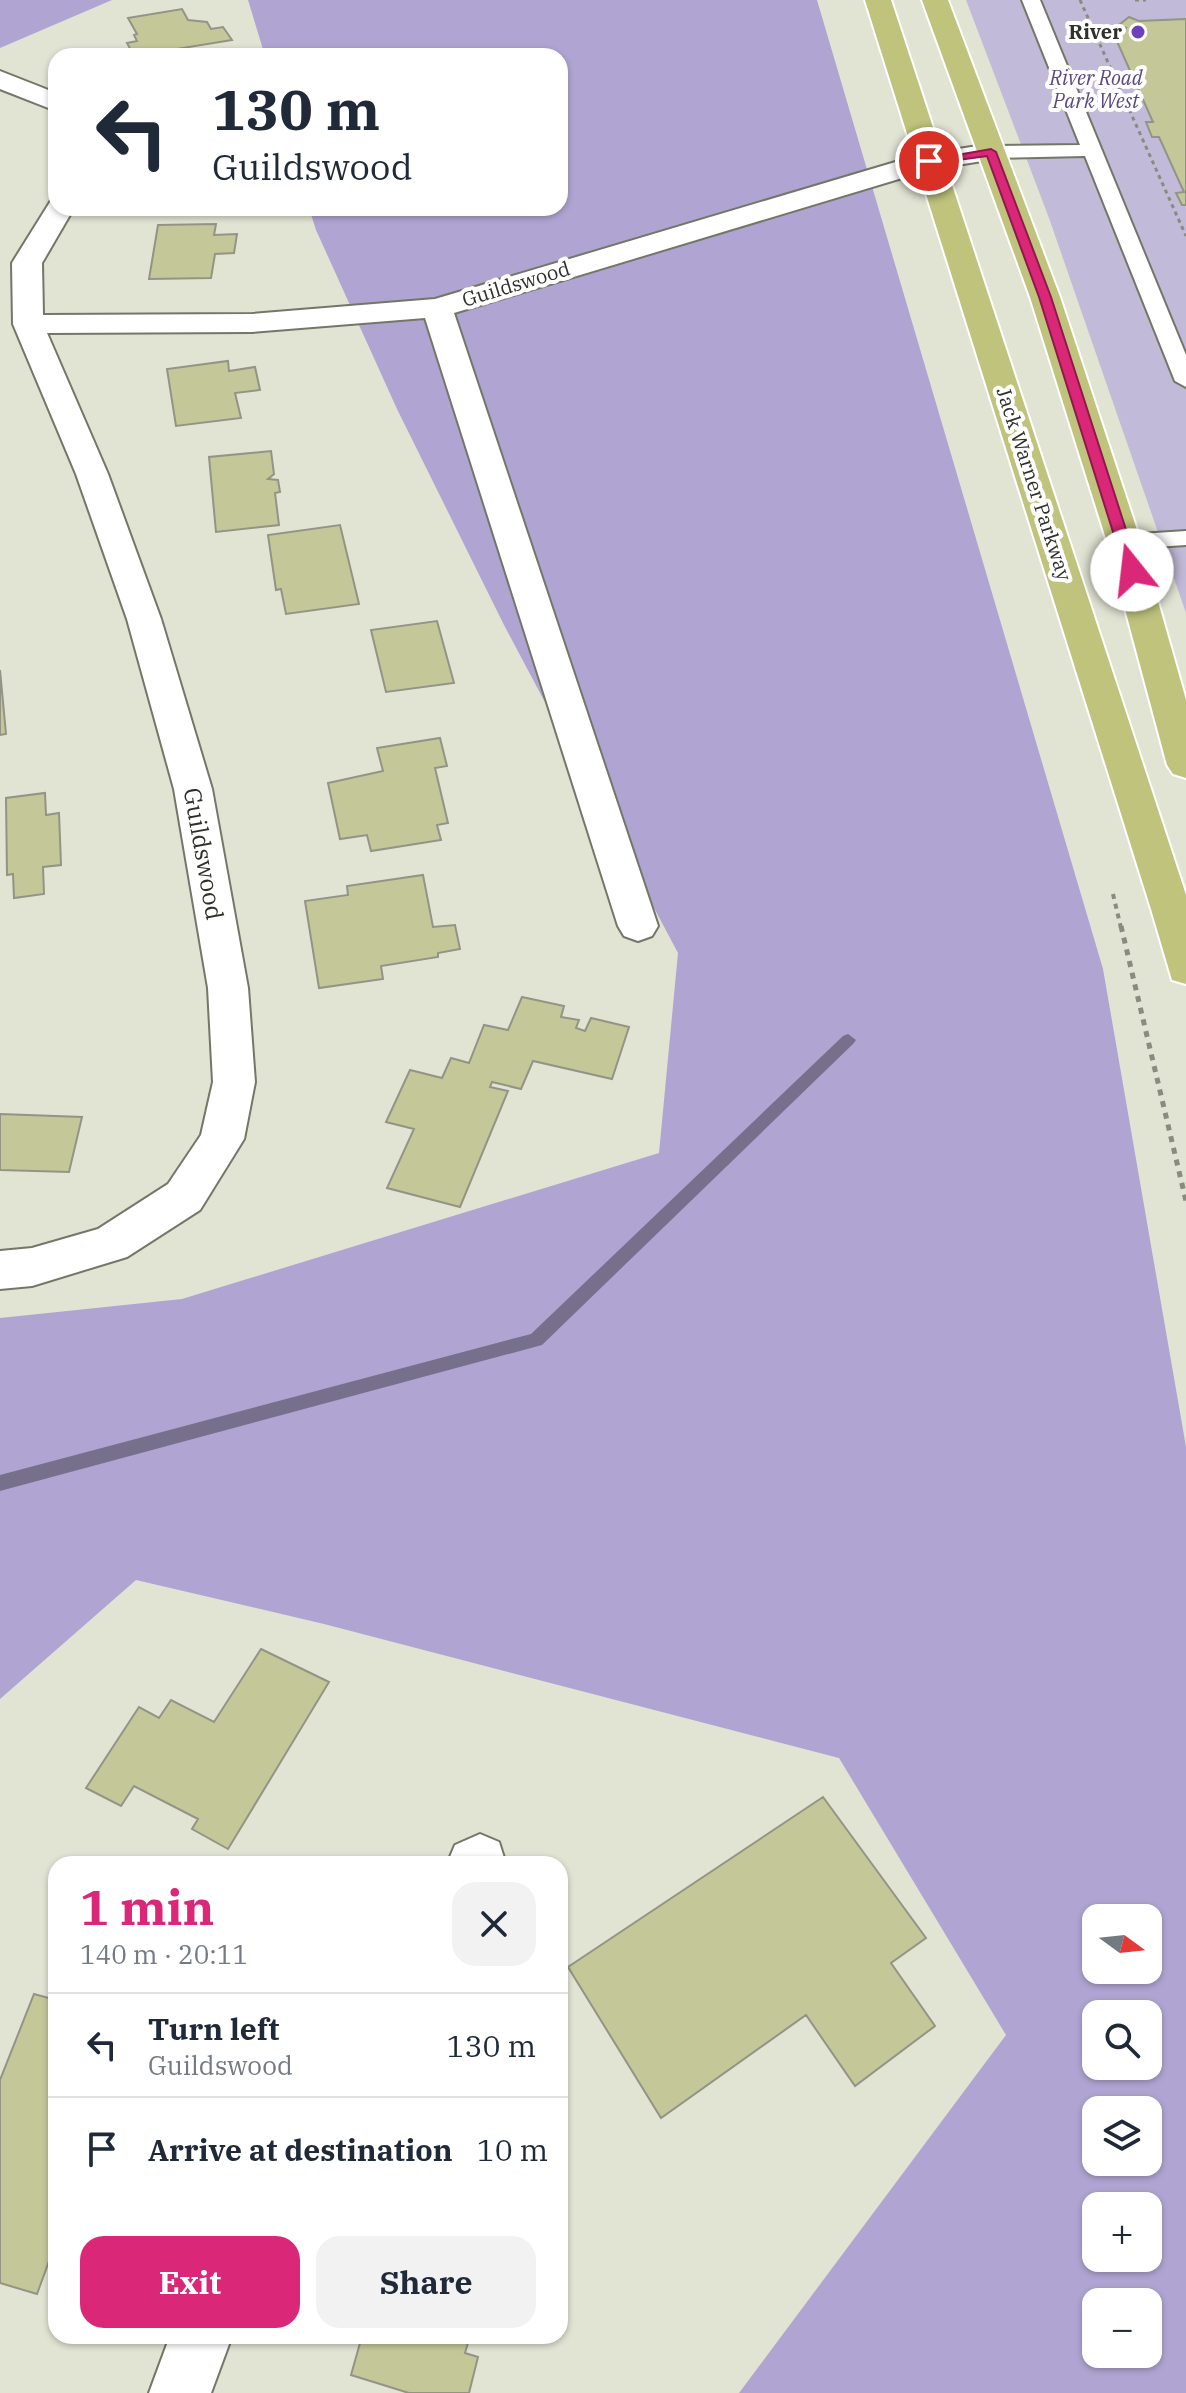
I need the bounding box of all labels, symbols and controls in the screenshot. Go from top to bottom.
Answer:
place label: River [1068,18,1122,45]
marker: River [1129,23,1147,41]
park label: River Road Park West [1048,64,1144,114]
text: 130 m [212,73,380,145]
icon: left [80,80,184,184]
pin [895,127,963,195]
icon: arrive [907,139,951,183]
text: Guildswood [212,143,413,190]
street label: Guildswood [459,254,573,313]
street label: Jack Warner Parkway [990,384,1079,584]
position arrow [1090,528,1174,612]
street label: Guildswood [177,785,231,922]
text: 1 min [80,1876,214,1938]
button: close [452,1882,536,1966]
north arrow [1082,1904,1162,1984]
map controls [1082,1904,1162,2368]
text: 140 m · 20:11 [80,1937,248,1971]
button: search [1082,2000,1162,2080]
text: Turn left [148,2009,280,2048]
icon: left [80,2023,124,2067]
text: 130 m [446,2026,536,2065]
text: Guildswood [148,2048,293,2082]
button: layers [1082,2096,1162,2176]
icon: arrive [80,2127,124,2171]
text: Arrive at destination [148,2130,453,2169]
text: 10 m [477,2130,548,2169]
button: + [1082,2192,1162,2272]
button: Exit [80,2236,300,2328]
button: Share [316,2236,536,2328]
button: − [1082,2288,1162,2368]

